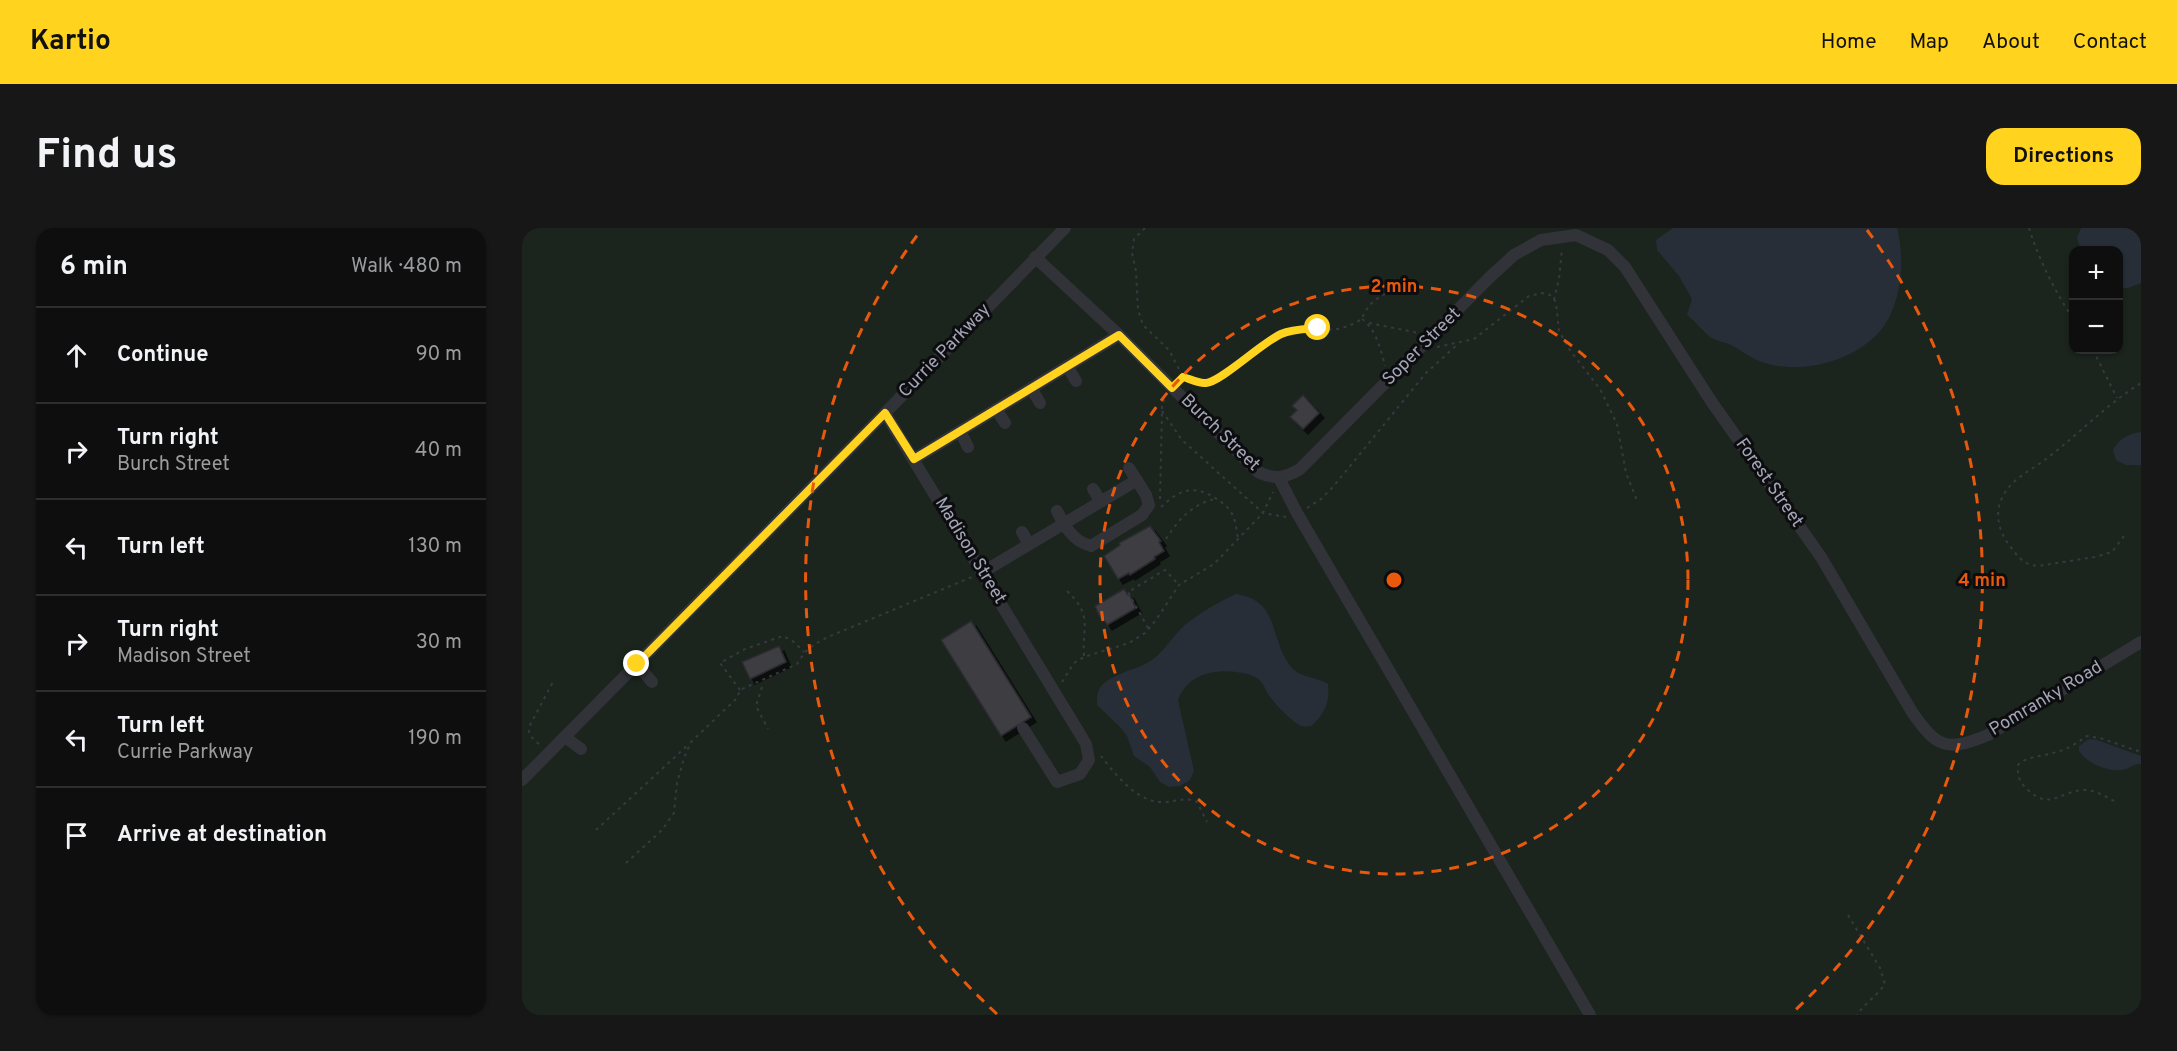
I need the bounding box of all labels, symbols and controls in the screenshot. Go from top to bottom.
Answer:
text: Kartio [30,24,111,60]
text: Home [1821,29,1877,56]
text: Map [1910,29,1949,56]
text: About [1982,29,2040,56]
text: Contact [2073,29,2147,56]
button: Directions [1986,128,2141,185]
text: Find us [36,130,177,183]
map controls [2069,246,2123,354]
button: + [2069,246,2123,300]
text: 6 min [60,251,128,284]
text: Walk · 480 m [351,254,462,280]
text: 2 min [1370,276,1418,299]
street label: Currie Parkway [894,299,996,403]
button: − [2069,300,2123,354]
street label: Soper Street [1378,303,1466,391]
route start [1304,314,1330,340]
icon: ahead [60,339,93,372]
text: Continue [117,342,208,369]
text: 90 m [416,342,462,368]
street label: Burch Street [1175,389,1265,477]
text: Turn right [117,425,219,452]
street label: Forest Street [1730,434,1808,532]
icon: right [60,435,93,468]
text: 40 m [415,438,462,464]
text: Burch Street [117,452,230,478]
street label: Madison Street [929,493,1011,609]
icon: left [60,531,93,564]
text: Turn left [117,534,205,561]
text: 130 m [408,534,462,560]
centre of rings [1384,570,1404,590]
text: 4 min [1958,570,2006,593]
text: Turn right [117,617,219,644]
icon: right [60,627,93,660]
text: 30 m [416,630,462,656]
text: Madison Street [117,644,251,670]
route end [623,650,649,676]
street label: Pomranky Road [1985,656,2107,742]
text: Turn left [117,713,205,740]
icon: left [60,723,93,756]
text: 190 m [408,726,462,752]
text: Currie Parkway [117,740,253,766]
icon: arrive [60,819,93,852]
text: Arrive at destination [117,822,327,849]

